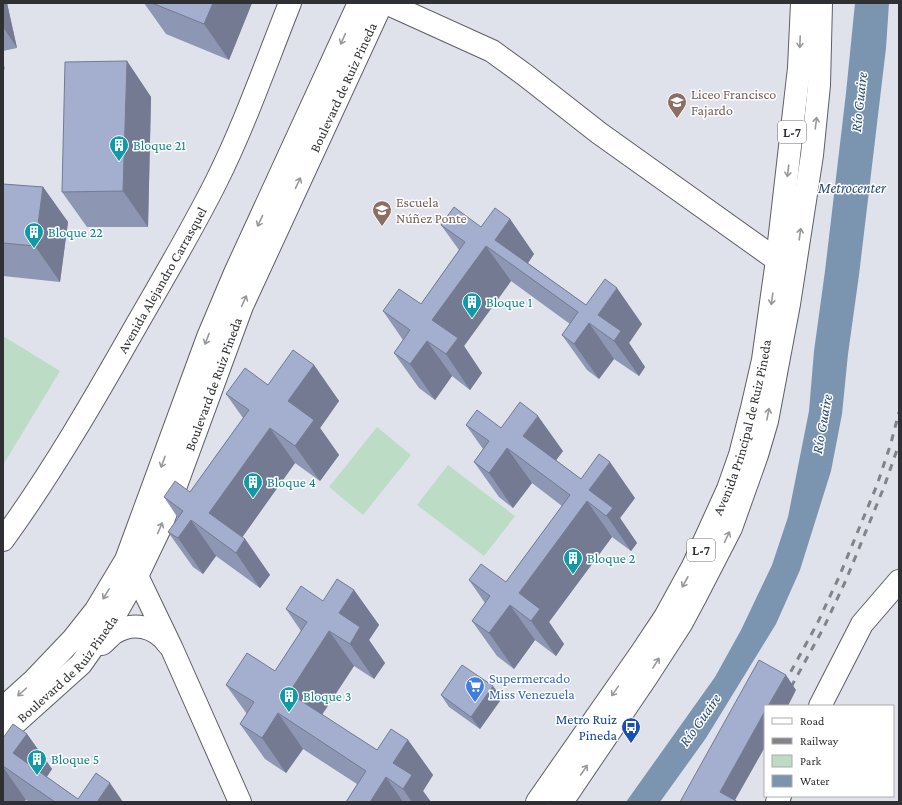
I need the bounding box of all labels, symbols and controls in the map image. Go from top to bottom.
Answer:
street label: Boulevard de Ruiz Pineda [306,19,380,155]
one-way arrow [339,32,346,44]
one-way arrow [797,35,804,48]
water label: Río Guaire [848,71,870,133]
place label: Liceo Francisco Fajardo [691,86,776,119]
school or university icon: Liceo Francisco Fajardo [666,91,688,119]
one-way arrow [812,117,820,130]
road number: L-7 [778,121,806,143]
building icon: Bloque 21 [108,134,130,162]
place label: Bloque 21 [133,137,186,153]
one-way arrow [784,164,791,177]
one-way arrow [295,177,302,189]
water label: Metrocenter [817,180,887,196]
place label: Escuela Núñez Ponte [396,194,467,226]
school or university icon: Escuela Núñez Ponte [371,199,393,227]
street label: Avenida Alejandro Carrasquel [114,204,210,356]
one-way arrow [256,214,263,226]
building icon: Bloque 22 [23,221,45,249]
place label: Bloque 22 [48,224,103,240]
one-way arrow [796,228,803,241]
building icon: Bloque 1 [461,291,483,319]
one-way arrow [768,292,776,305]
place label: Bloque 1 [486,294,533,310]
one-way arrow [241,296,249,308]
street label: Boulevard de Ruiz Pineda [181,315,245,453]
one-way arrow [203,333,211,345]
street label: Avenida Principal de Ruiz Pineda [709,338,774,518]
water label: Río Guaire [809,393,835,455]
one-way arrow [765,408,773,421]
one-way arrow [158,455,166,467]
building icon: Bloque 4 [242,471,264,499]
place label: Bloque 4 [267,474,316,490]
one-way arrow [156,522,164,534]
one-way arrow [724,532,731,544]
road number: L-7 [687,539,715,561]
building icon: Bloque 2 [562,547,584,575]
place label: Bloque 2 [587,550,636,566]
one-way arrow [680,575,688,587]
one-way arrow [102,588,110,600]
street label: Boulevard de Ruiz Pineda [14,612,121,726]
one-way arrow [652,657,660,668]
place label: Supermercado Miss Venezuela [489,670,575,702]
supermarket icon: Supermercado Miss Venezuela [464,675,486,703]
building icon: Bloque 3 [278,685,300,713]
one-way arrow [611,685,619,696]
one-way arrow [17,687,27,697]
place label: Bloque 3 [303,688,351,704]
water label: Río Guaire [676,690,724,749]
legend [764,705,894,797]
place label: Metro Ruiz Pineda [556,711,618,743]
text: Road [800,714,825,728]
bus stop icon: Metro Ruiz Pineda [620,716,642,744]
text: Railway [800,734,839,748]
building icon: Bloque 5 [26,748,48,776]
place label: Bloque 5 [51,751,99,767]
text: Park [800,754,822,768]
one-way arrow [580,765,588,776]
text: Water [800,774,830,788]

